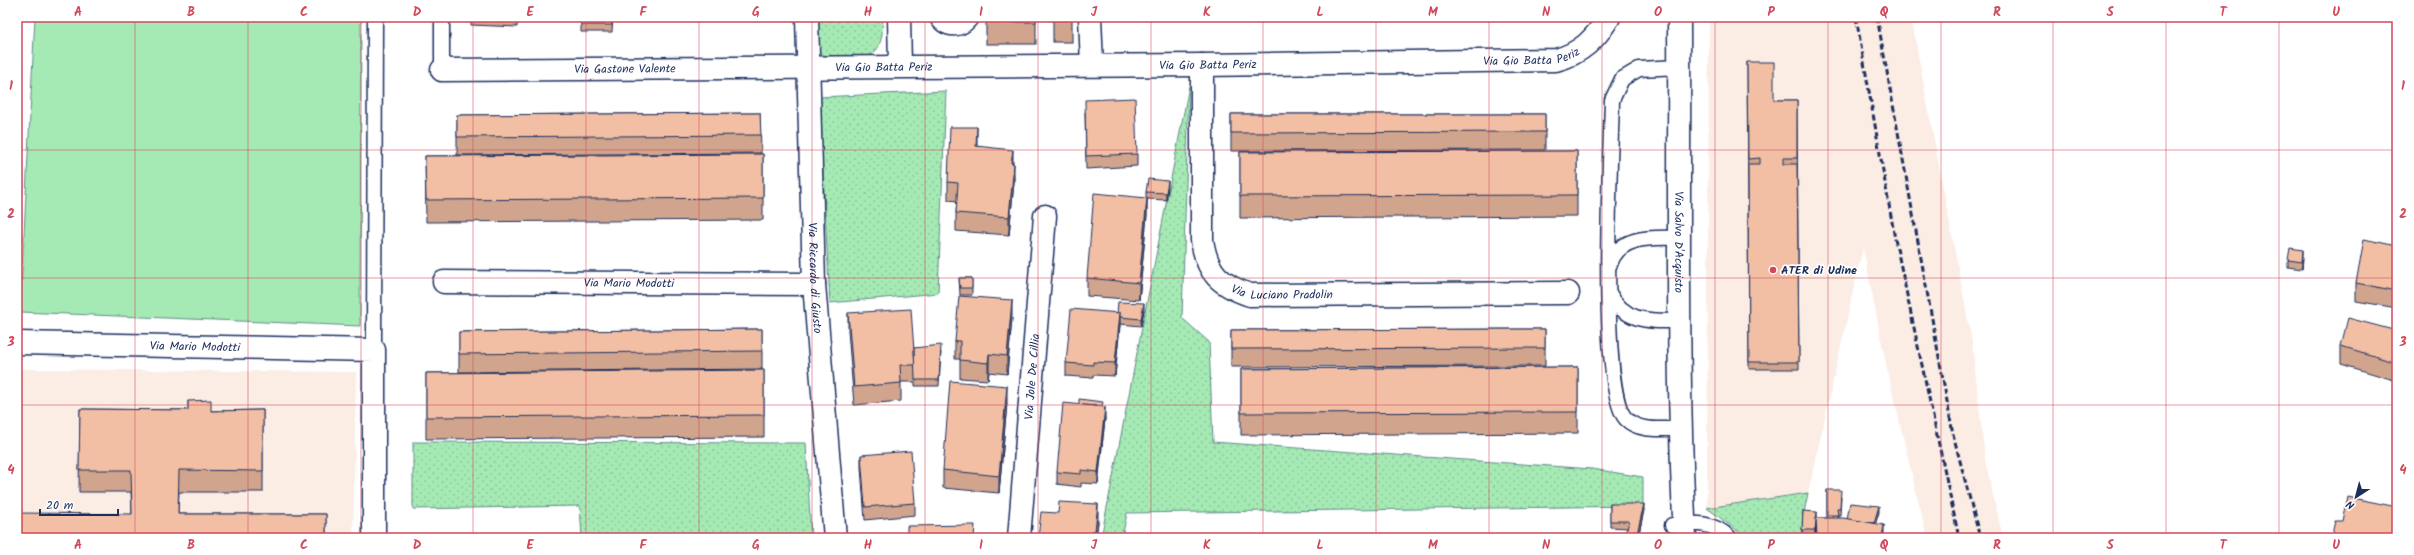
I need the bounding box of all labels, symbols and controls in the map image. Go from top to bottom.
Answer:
text: A [74,2,82,23]
text: B [187,2,195,23]
text: C [300,2,308,23]
text: D [413,2,422,23]
text: E [526,2,534,23]
text: F [639,2,647,23]
text: G [752,2,760,23]
text: H [864,2,873,23]
text: I [979,2,983,23]
text: J [1091,2,1098,23]
text: K [1203,2,1211,23]
text: L [1316,2,1324,23]
text: M [1428,2,1438,23]
text: N [1542,2,1551,23]
text: O [1654,2,1662,23]
text: P [1767,2,1775,23]
text: Q [1880,2,1889,23]
text: R [1993,2,2001,23]
text: S [2106,2,2114,23]
text: T [2219,2,2228,23]
text: U [2332,2,2340,23]
street label: Via Gio Batta Periz [1483,42,1583,71]
street label: Via Gio Batta Periz [1159,55,1257,75]
street label: Via Gio Batta Periz [835,57,933,77]
street label: Via Gastone Valente [574,59,676,79]
text: 1 [9,76,13,97]
text: 1 [2401,76,2405,97]
street label: Via Salvo D'Acquisto [1669,191,1689,293]
text: 2 [7,204,15,225]
text: 2 [2399,204,2407,225]
street label: Via Riccardo di Giusto [803,222,828,334]
place label: ATER di Udine [1781,261,1857,280]
marker: ATER di Udine [1768,265,1778,275]
street label: Via Mario Modotti [584,273,675,293]
street label: Via Luciano Pradolin [1228,279,1333,304]
text: 3 [6,332,15,353]
street label: Via Jole De Cillia [1019,332,1045,420]
text: 3 [2398,332,2407,353]
street label: Via Mario Modotti [150,336,241,357]
text: 4 [7,460,15,481]
text: 4 [2399,460,2407,481]
north arrow [2336,477,2376,517]
scale bar [40,491,118,517]
text: N [2343,495,2359,514]
text: 20 m [46,496,74,515]
text: A [74,535,82,555]
text: B [187,535,195,555]
text: C [300,535,308,555]
text: D [413,535,422,555]
text: E [526,535,534,555]
text: F [639,535,647,555]
text: G [752,535,760,555]
text: H [864,535,873,555]
text: I [979,535,983,555]
text: J [1091,535,1098,555]
text: K [1203,535,1211,555]
text: L [1316,535,1324,555]
text: M [1428,535,1438,555]
text: N [1542,535,1551,555]
text: O [1654,535,1662,555]
text: P [1767,535,1775,555]
text: Q [1880,535,1889,555]
text: R [1993,535,2001,555]
text: S [2106,535,2114,555]
text: T [2219,535,2228,555]
text: U [2332,535,2340,555]

